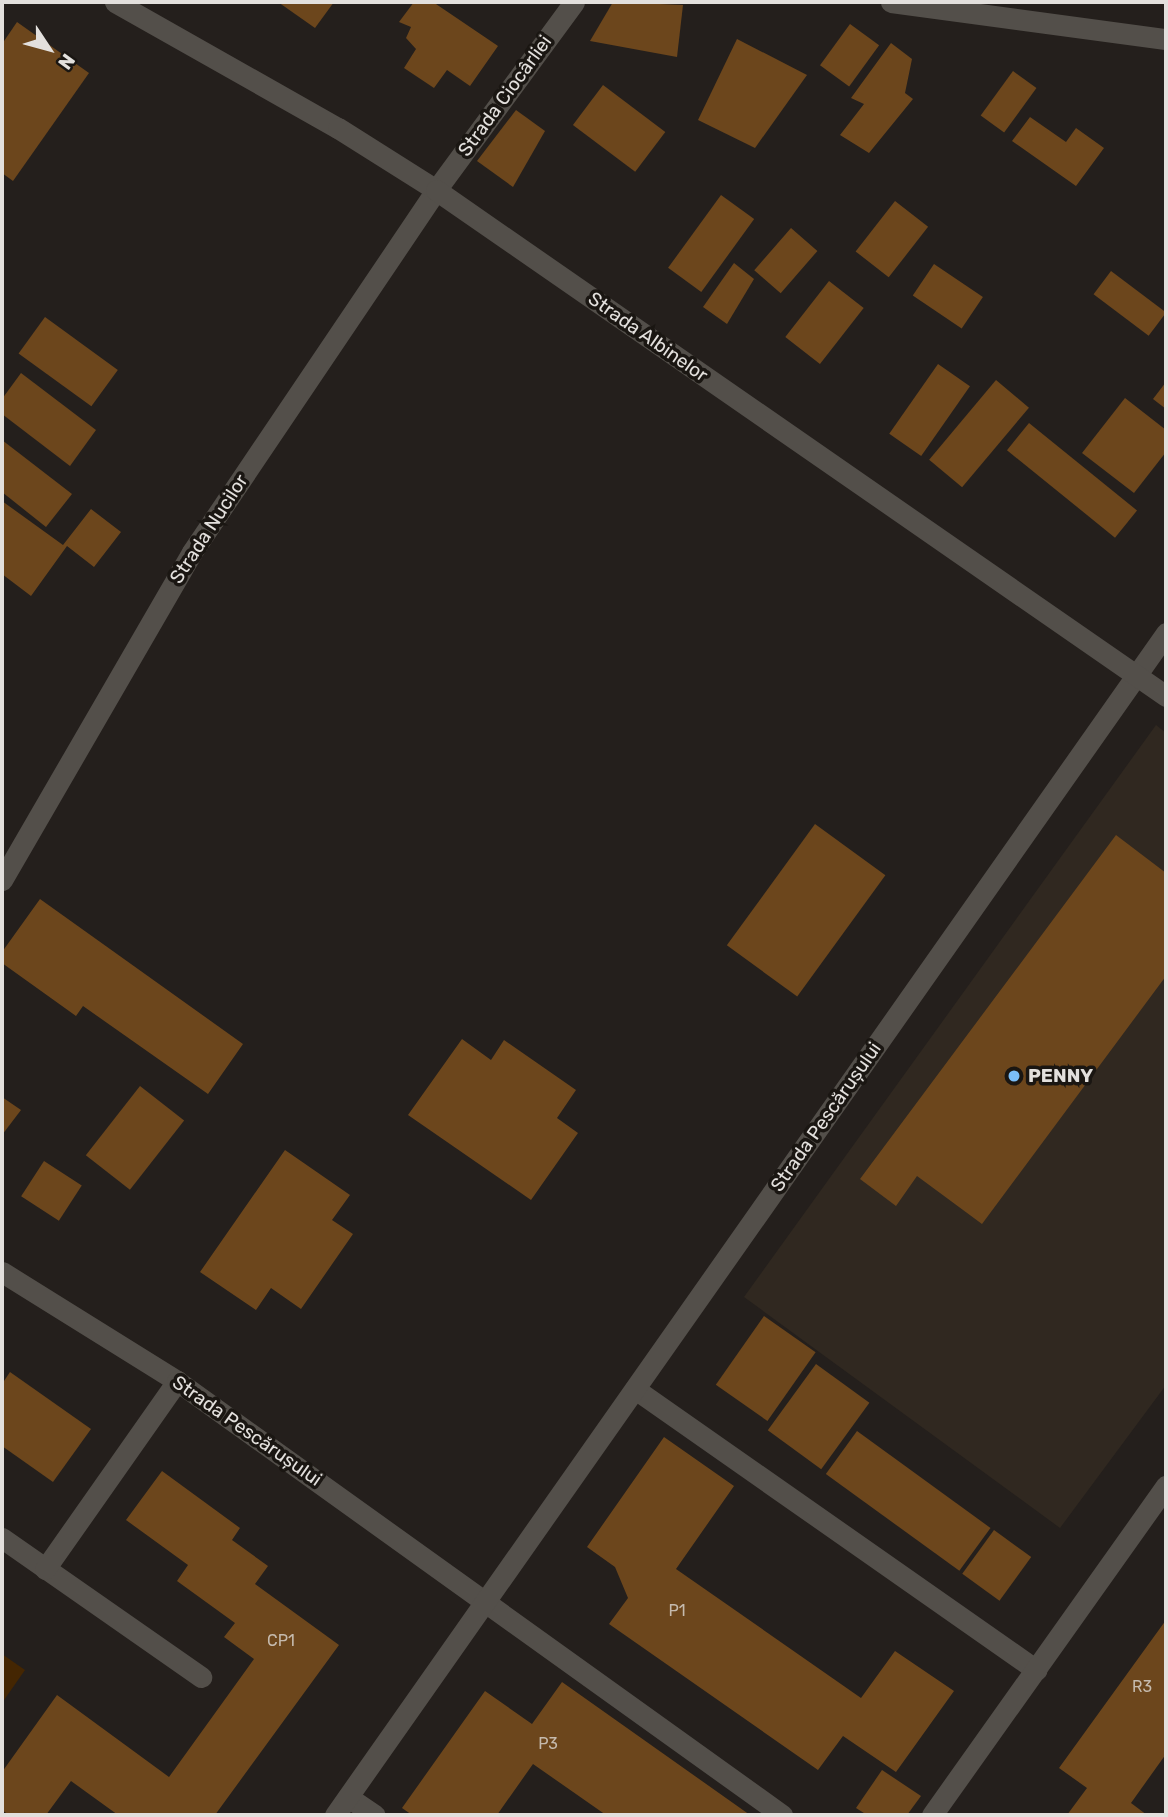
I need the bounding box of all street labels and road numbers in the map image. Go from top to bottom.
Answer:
street label: Strada Ciocârliei [453,31,557,161]
street label: Strada Albinelor [584,287,712,387]
street label: Strada Nucilor [165,470,253,588]
street label: Strada Pescărușului [766,1038,886,1196]
street label: Strada Pescărușului [168,1371,326,1491]

